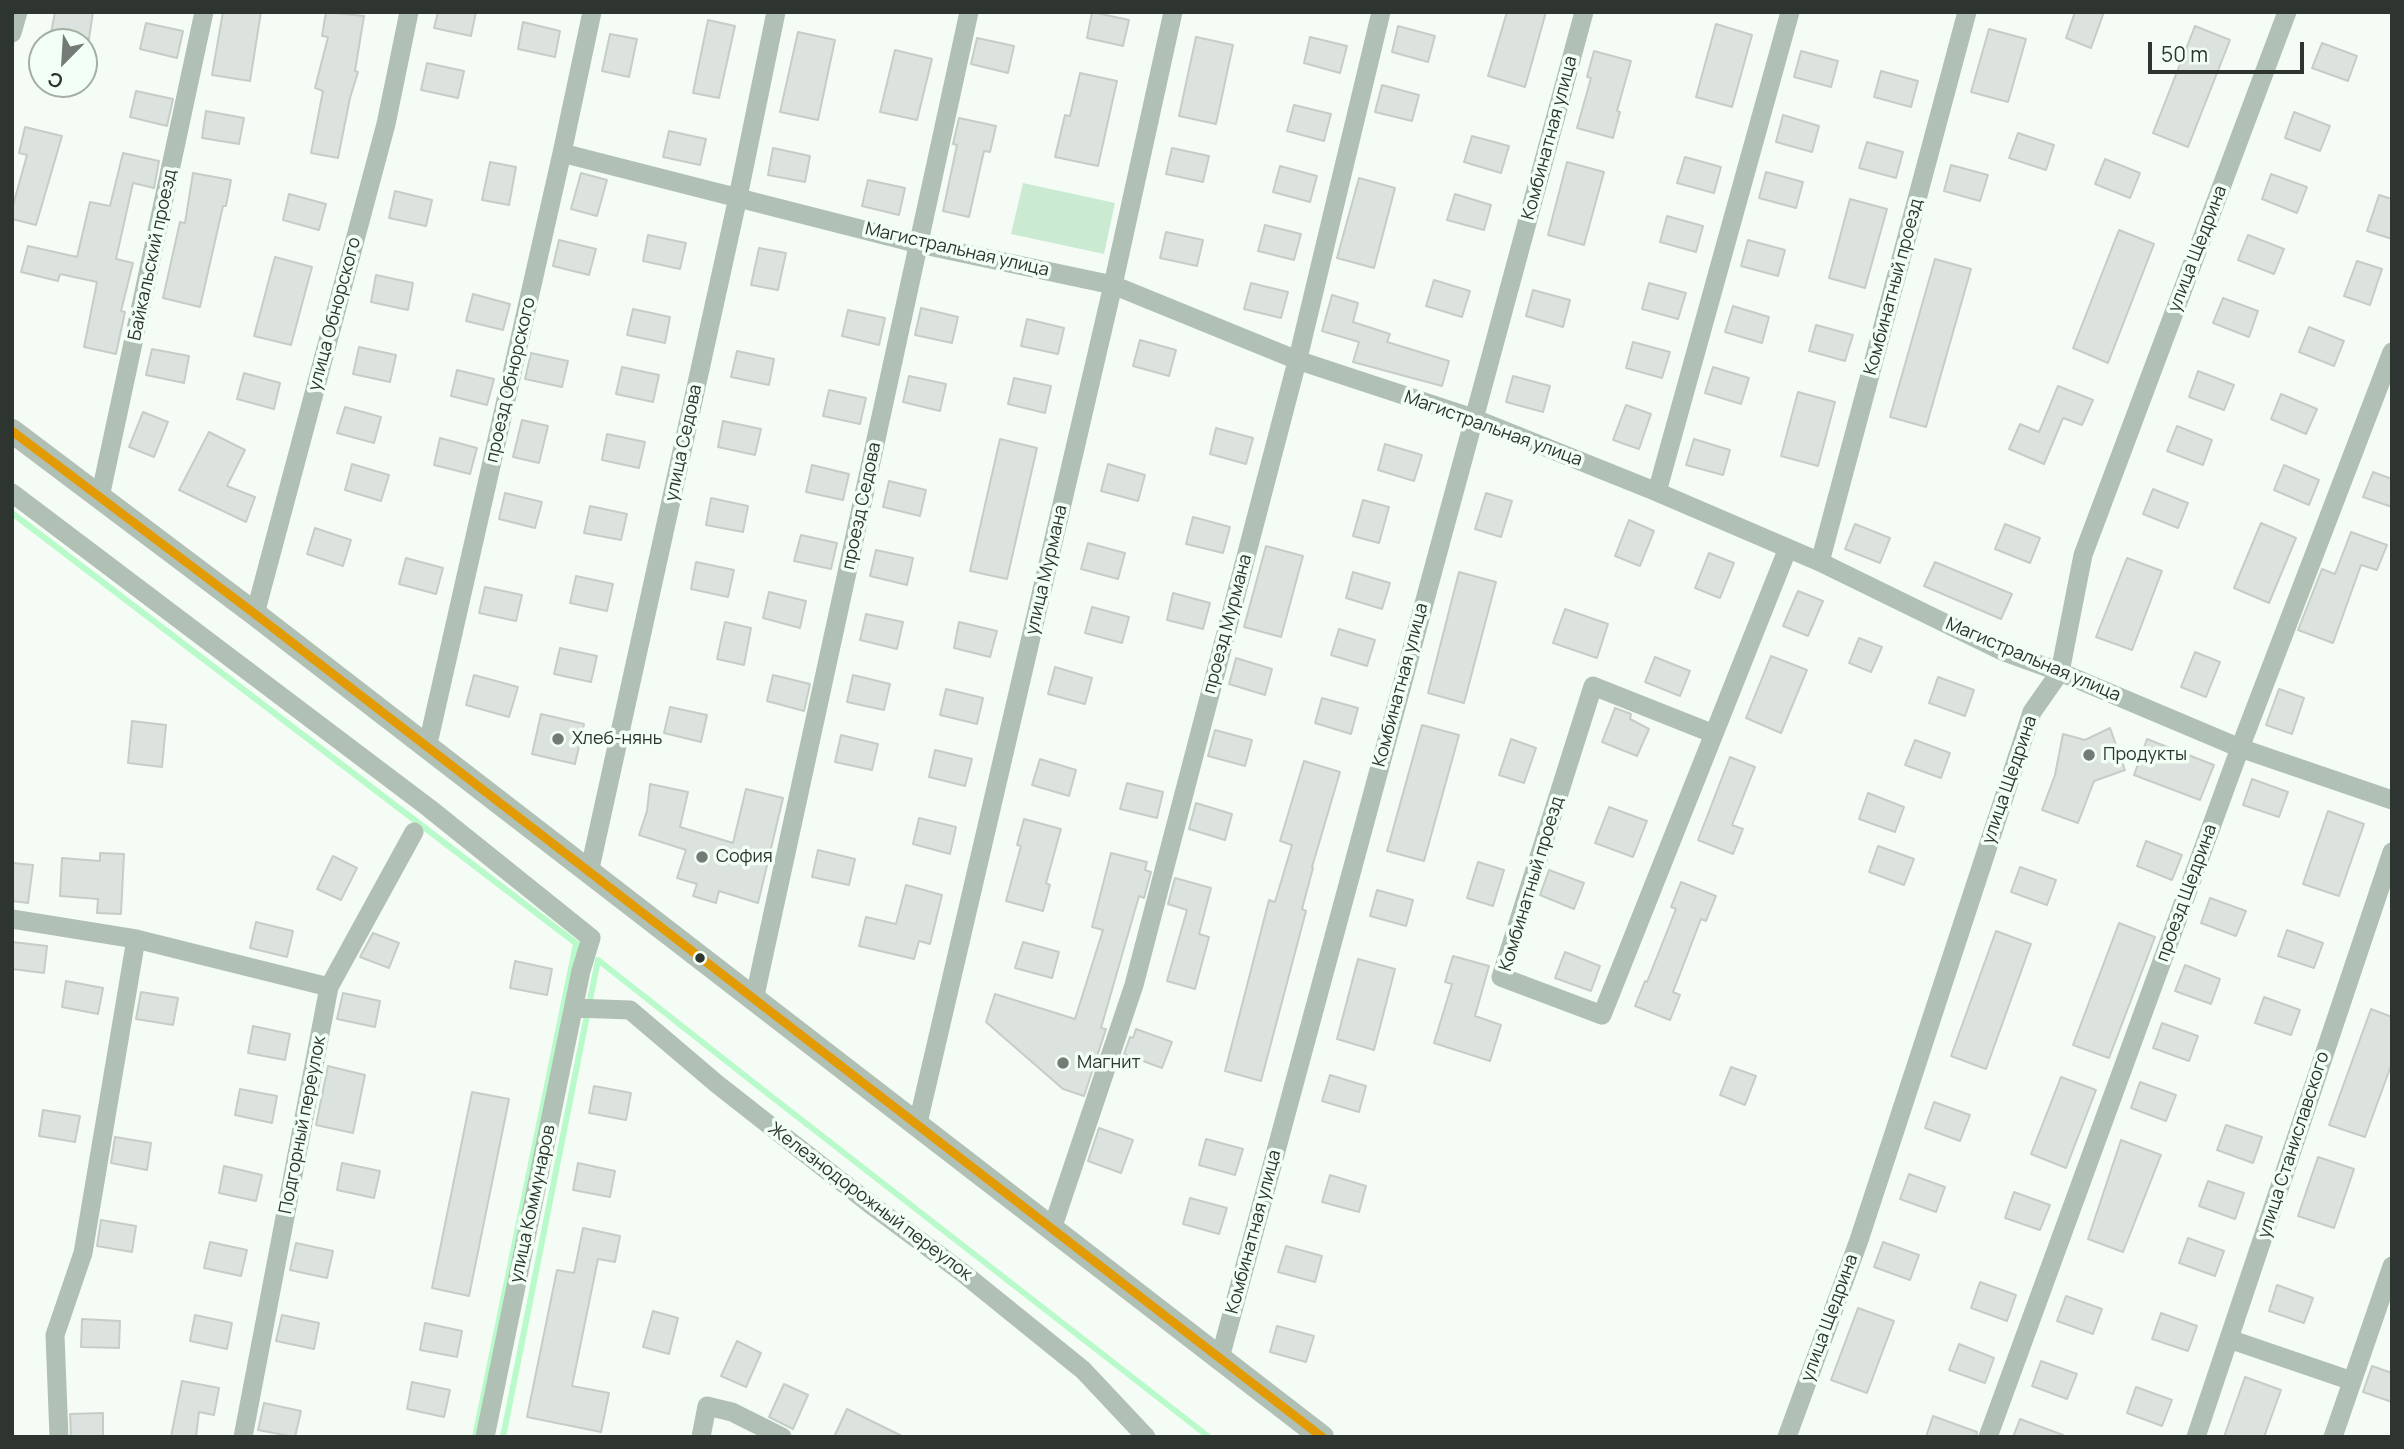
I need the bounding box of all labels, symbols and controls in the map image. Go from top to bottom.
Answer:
north arrow [28,28,98,98]
scale bar [2152,28,2308,72]
text: 50 m [2161,40,2208,68]
street label: Комбинатная улица [1518,54,1582,222]
text: С [44,66,67,95]
street label: Байкальский проезд [124,167,182,343]
street label: улица Щедрина [2164,183,2232,315]
street label: Комбинатный проезд [1860,196,1928,378]
street label: Магистральная улица [863,218,1051,282]
street label: улица Обнорского [304,235,366,393]
street label: проезд Обнорского [481,295,541,465]
street label: улица Седова [661,383,707,503]
street label: Магистральная улица [1401,387,1585,471]
street label: проезд Седова [838,440,886,572]
street label: улица Мурмана [1022,503,1072,637]
street label: проезд Мурмана [1199,552,1257,696]
street label: Комбинатная улица [1369,601,1433,769]
street label: Магистральная улица [1942,613,2124,707]
street label: улица Щедрина [1978,713,2042,847]
place label: Хлеб-нянь [572,728,662,750]
marker: Хлеб-нянь [550,731,566,747]
place label: Продукты [2103,744,2187,766]
marker: Продукты [2081,747,2097,763]
street label: Комбинатный проезд [1495,794,1569,974]
street label: проезд Щедрина [2152,821,2222,965]
place label: София [716,846,773,868]
marker: София [694,849,710,865]
unlabelled marker [693,951,707,965]
street label: Подгорный переулок [275,1034,331,1216]
street label: улица Станиславского [2254,1049,2334,1241]
place label: Магнит [1077,1052,1140,1074]
marker: Магнит [1055,1055,1071,1071]
street label: Железнодорожный переулок [764,1118,976,1286]
street label: улица Коммунаров [506,1123,560,1285]
street label: Комбинатная улица [1222,1148,1286,1316]
street label: улица Щедрина [1797,1251,1863,1385]

